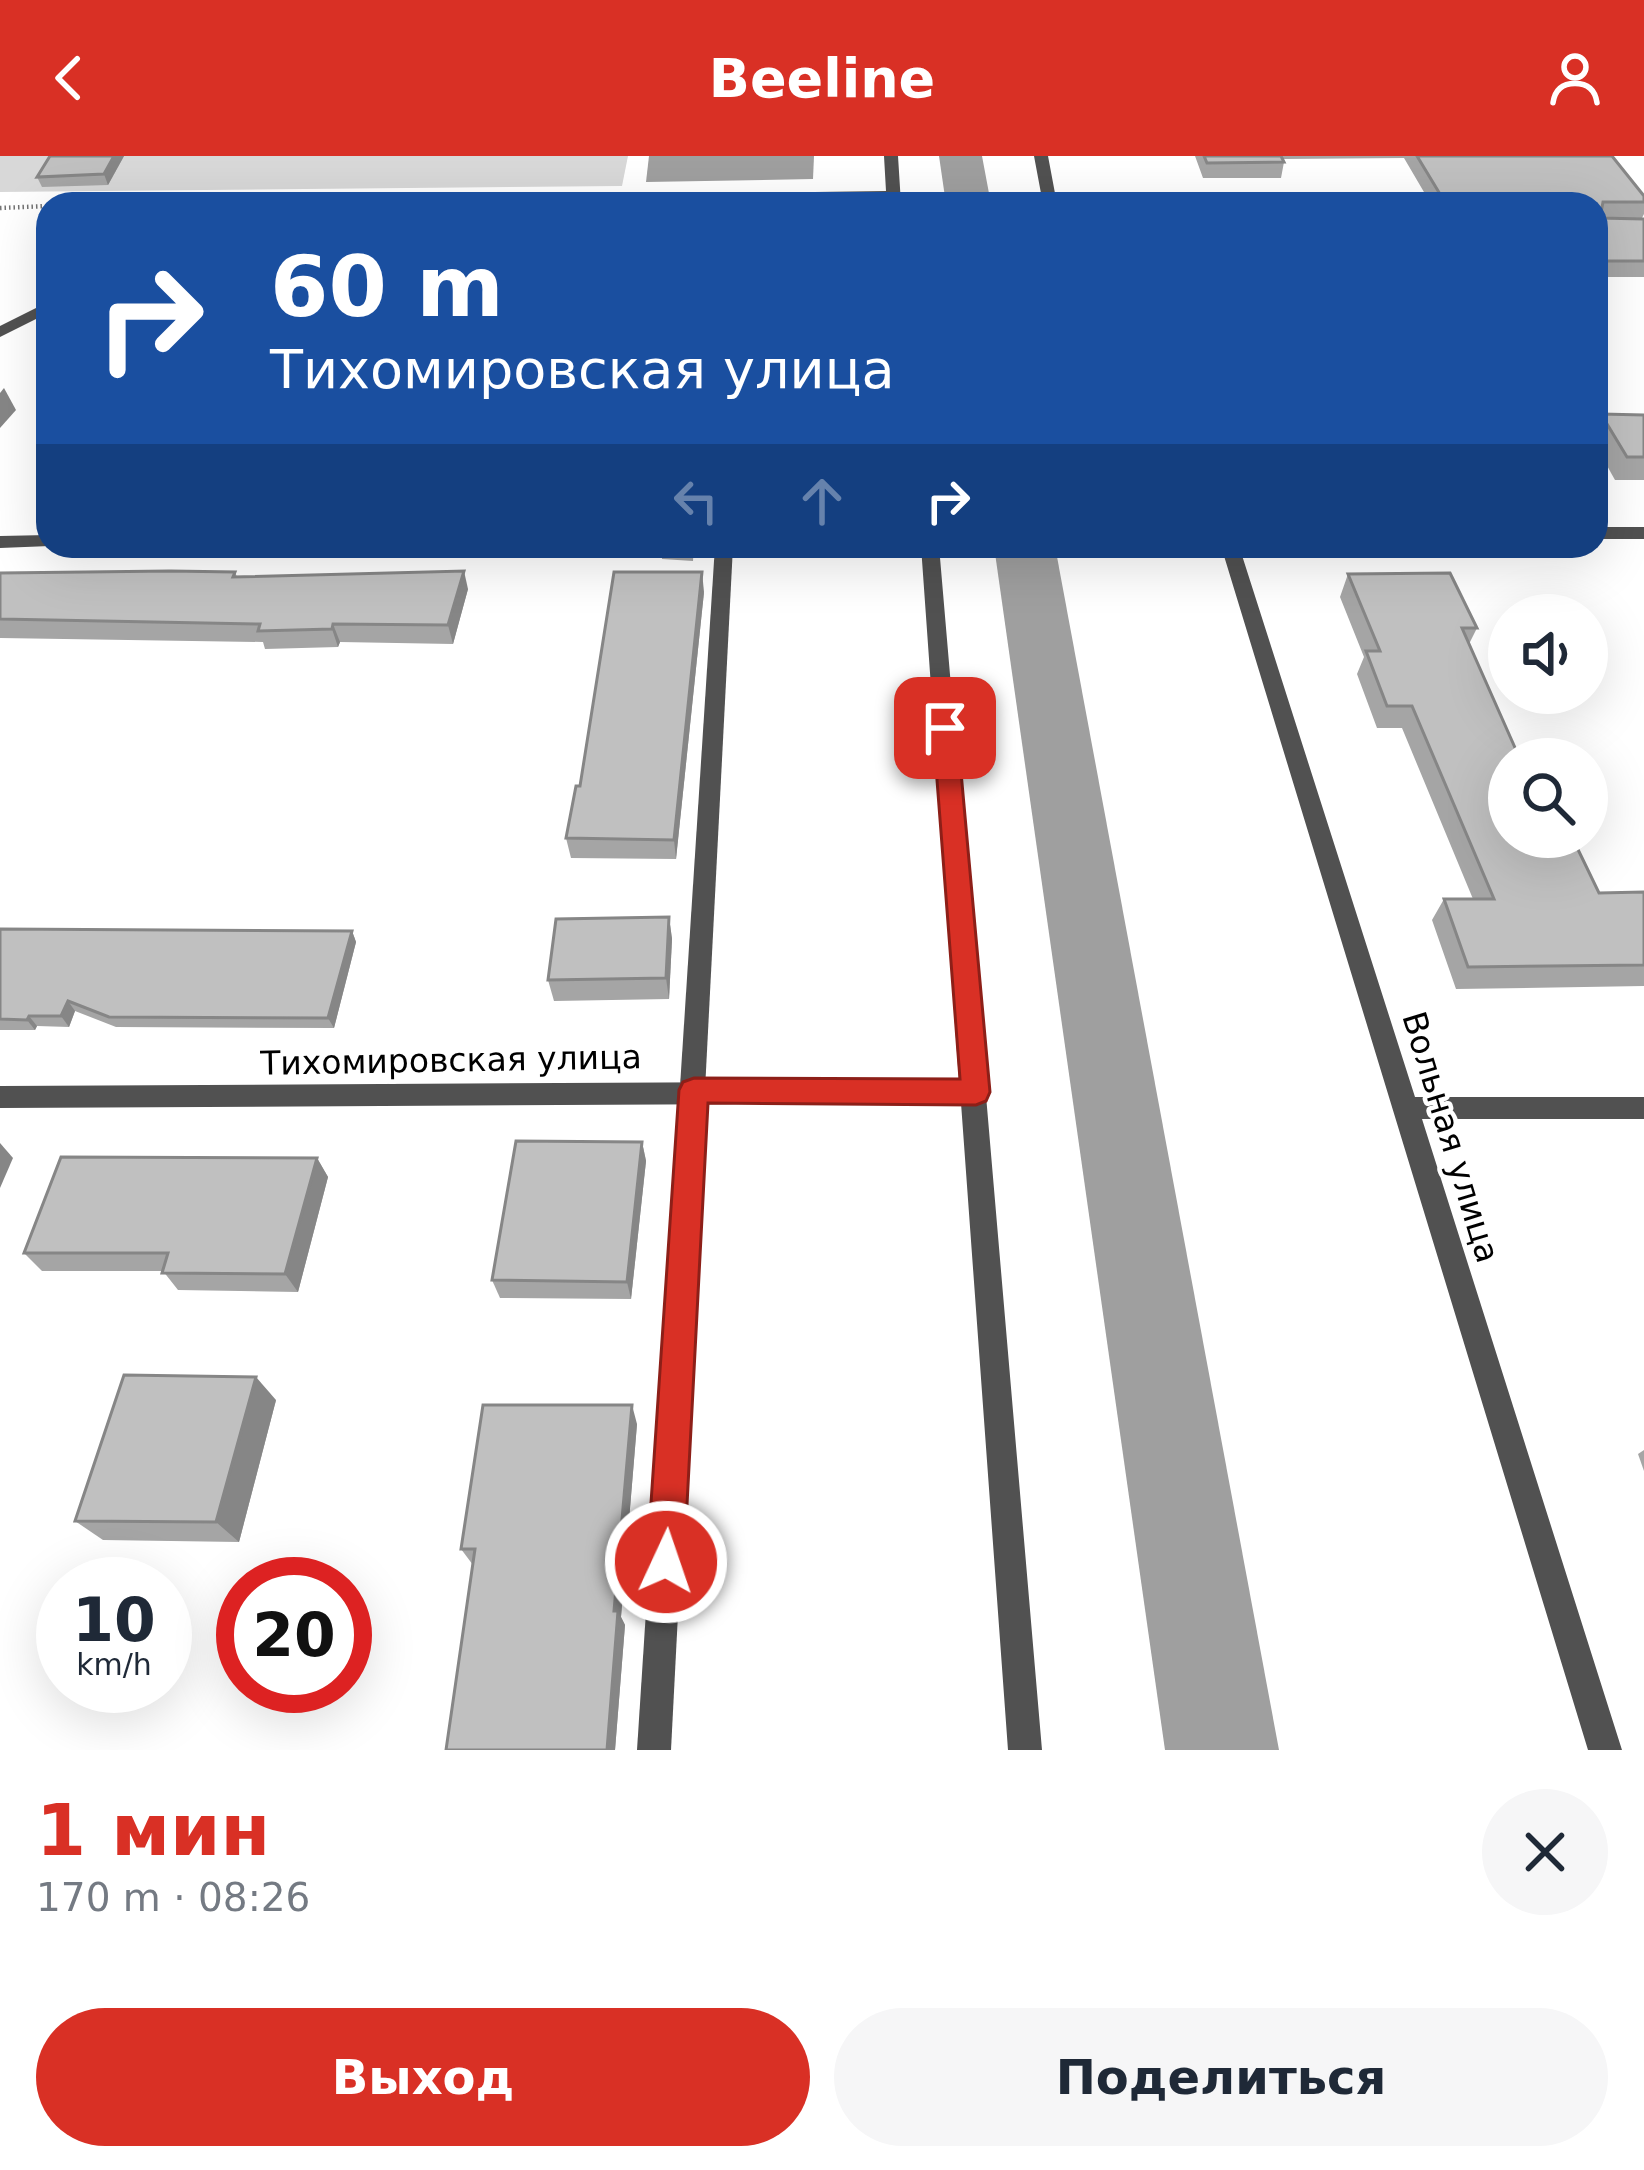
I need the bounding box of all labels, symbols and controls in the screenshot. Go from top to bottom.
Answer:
icon: back [36,45,102,111]
icon: person [1542,45,1608,111]
text: Beeline [709,47,935,110]
text: 60 m [270,238,504,336]
icon: right [72,240,228,396]
text: Тихомировская улица [270,338,895,401]
icon: left [663,468,729,534]
icon: ahead [789,468,855,534]
icon: right [915,468,981,534]
map controls [1488,594,1608,858]
button: sound [1488,594,1608,714]
pin [894,677,996,779]
icon: arrive [912,695,978,761]
button: search [1488,738,1608,858]
street label: Вольная улица [1394,1007,1508,1267]
street label: Тихомировская улица [259,1037,642,1083]
position arrow [603,1499,729,1625]
speed limit sign: 20 [216,1557,372,1713]
text: 10 [72,1585,156,1655]
text: km/h [76,1647,152,1682]
text: 1 мин [36,1788,270,1872]
button: close [1482,1789,1608,1915]
text: 170 m · 08:26 [36,1875,310,1920]
button: Выход [36,2008,810,2146]
button: Поделиться [834,2008,1608,2146]

